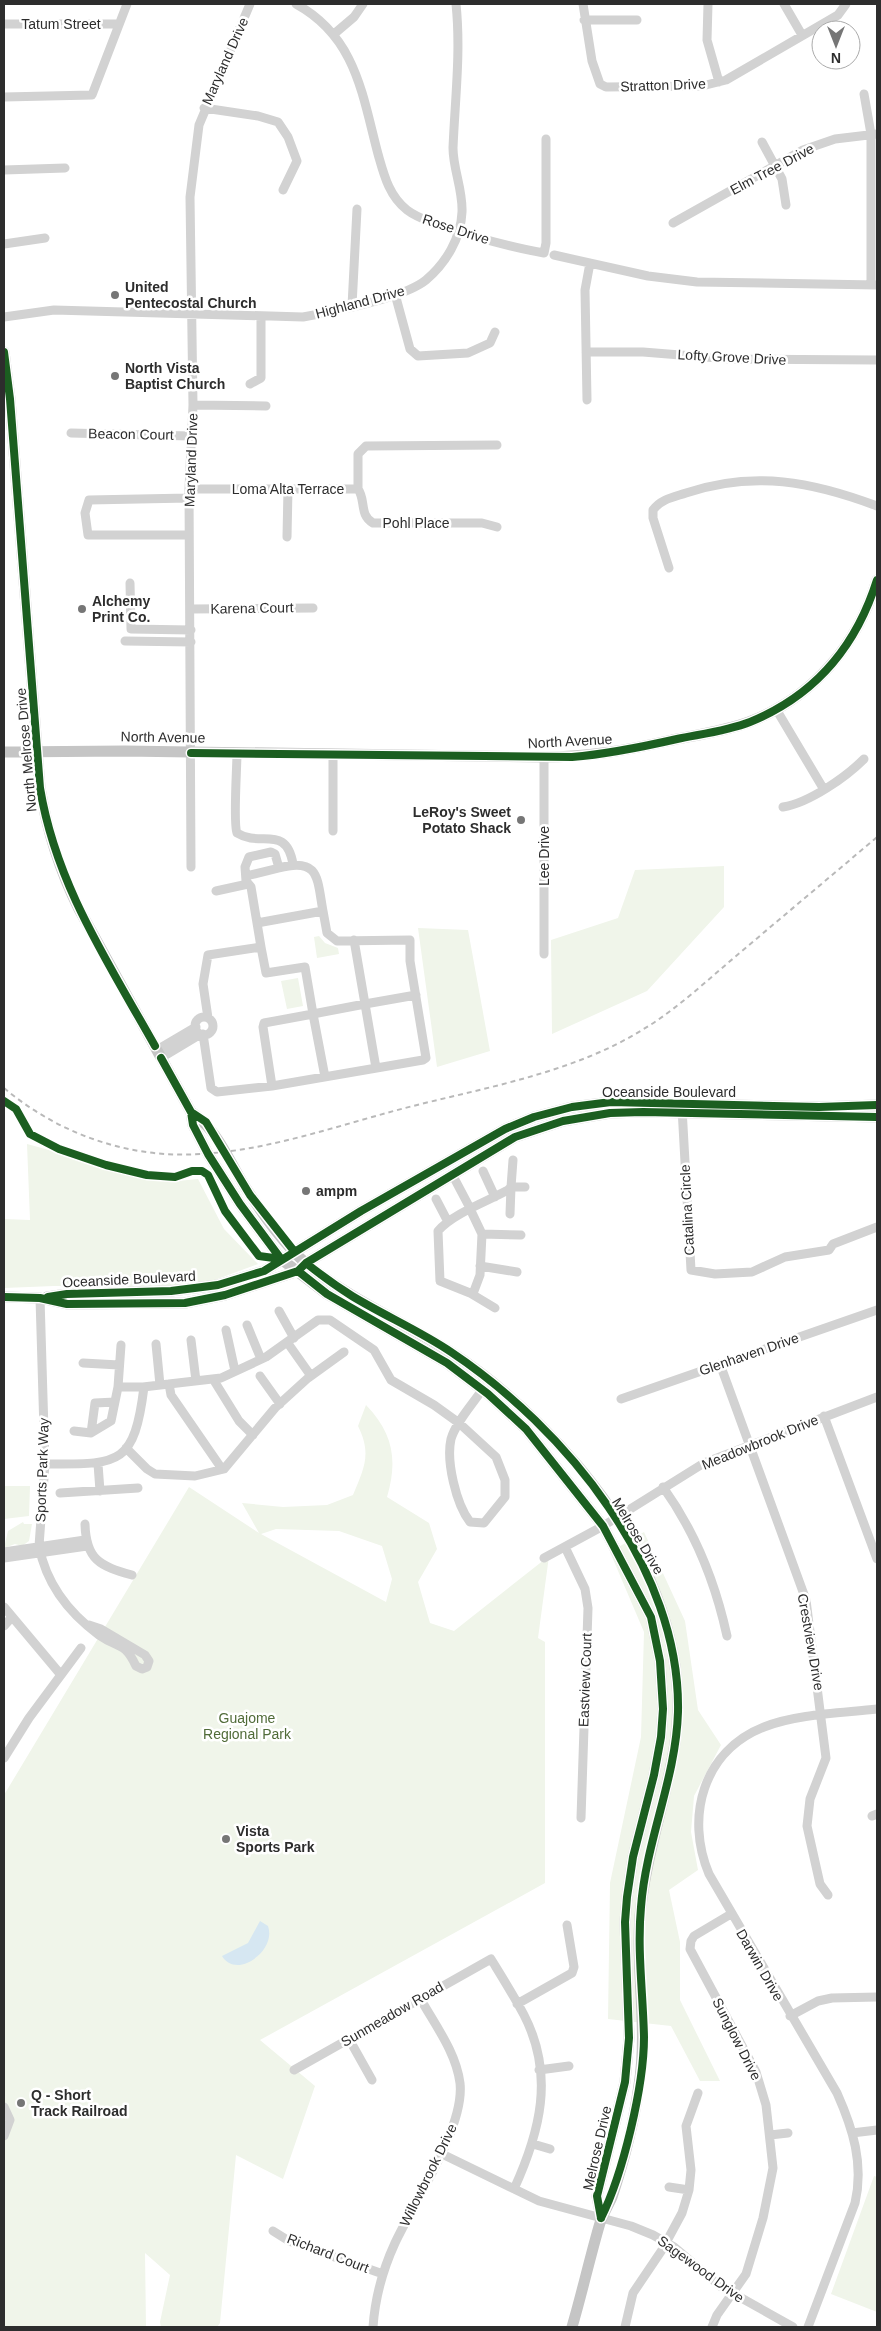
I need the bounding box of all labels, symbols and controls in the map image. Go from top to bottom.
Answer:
street label: Maryland Drive [199,15,252,107]
street label: Tatum Street [21,16,101,32]
north arrow [811,20,861,70]
text: N [831,50,841,66]
street label: Stratton Drive [620,76,706,94]
street label: Elm Tree Drive [727,140,817,198]
street label: Rose Drive [421,211,492,247]
place label: United Pentecostal Church [125,279,256,311]
street label: Highland Drive [314,282,407,322]
marker: United Pentecostal Church [109,289,121,301]
street label: Lofty Grove Drive [677,346,787,368]
place label: North Vista Baptist Church [125,360,225,392]
marker: North Vista Baptist Church [109,370,121,382]
street label: Maryland Drive [181,412,201,507]
street label: Beacon Court [88,425,174,443]
street label: Loma Alta Terrace [232,481,344,497]
street label: Pohl Place [383,515,450,531]
place label: Alchemy Print Co. [92,593,151,625]
street label: Karena Court [210,599,294,617]
marker: Alchemy Print Co. [76,603,88,615]
street label: North Melrose Drive [13,687,39,813]
street label: North Avenue [121,728,206,746]
street label: North Avenue [527,731,613,751]
place label: LeRoy's Sweet Potato Shack [413,804,511,836]
marker: LeRoy's Sweet Potato Shack [515,814,527,826]
street label: Lee Drive [536,826,552,886]
street label: Oceanside Boulevard [602,1084,736,1100]
street label: Catalina Circle [677,1164,697,1256]
place label: ampm [316,1183,357,1199]
marker: ampm [300,1185,312,1197]
street label: Oceanside Boulevard [62,1268,196,1290]
street label: Glenhaven Drive [697,1329,801,1379]
street label: Meadowbrook Drive [699,1411,821,1473]
street label: Sports Park Way [32,1417,52,1523]
street label: Melrose Drive [609,1495,667,1577]
street label: Crestview Drive [795,1592,827,1692]
street label: Eastview Court [575,1633,595,1727]
park label: Guajome Regional Park [203,1710,292,1742]
place label: Vista Sports Park [236,1823,315,1855]
marker: Vista Sports Park [220,1833,232,1845]
street label: Darwin Drive [733,1926,787,2004]
street label: Sunmeadow Road [338,1978,446,2050]
street label: Sunglow Drive [709,1995,765,2083]
place label: Q - Short Track Railroad [31,2087,128,2119]
marker: Q - Short Track Railroad [15,2097,27,2109]
street label: Melrose Drive [579,2104,615,2192]
street label: Willowbrook Drive [396,2121,460,2229]
street label: Richard Court [285,2230,371,2276]
street label: Sagewood Drive [655,2232,747,2306]

